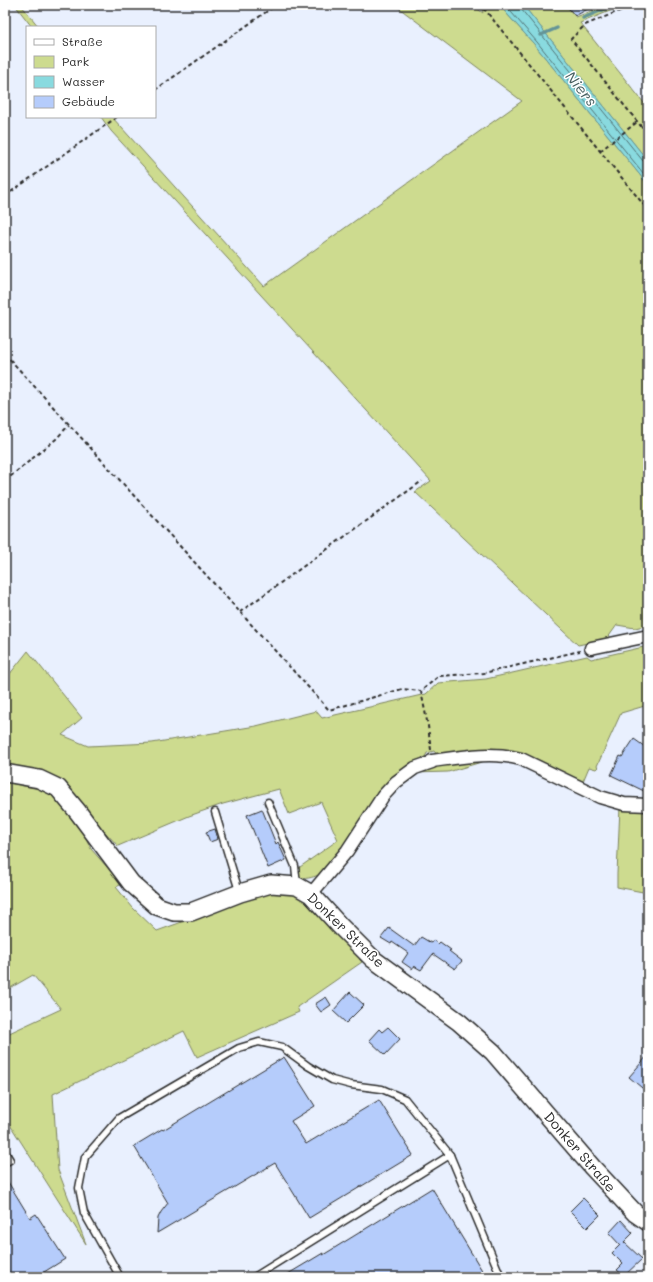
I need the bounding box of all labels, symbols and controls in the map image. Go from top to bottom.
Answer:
legend [26,26,156,118]
text: Straße [62,33,103,49]
text: Park [62,53,89,69]
water label: Niers [561,67,602,110]
text: Wasser [62,73,105,89]
text: Gebäude [62,93,115,109]
street label: Donker Straße [304,888,389,971]
street label: Donker Straße [540,1107,621,1196]

